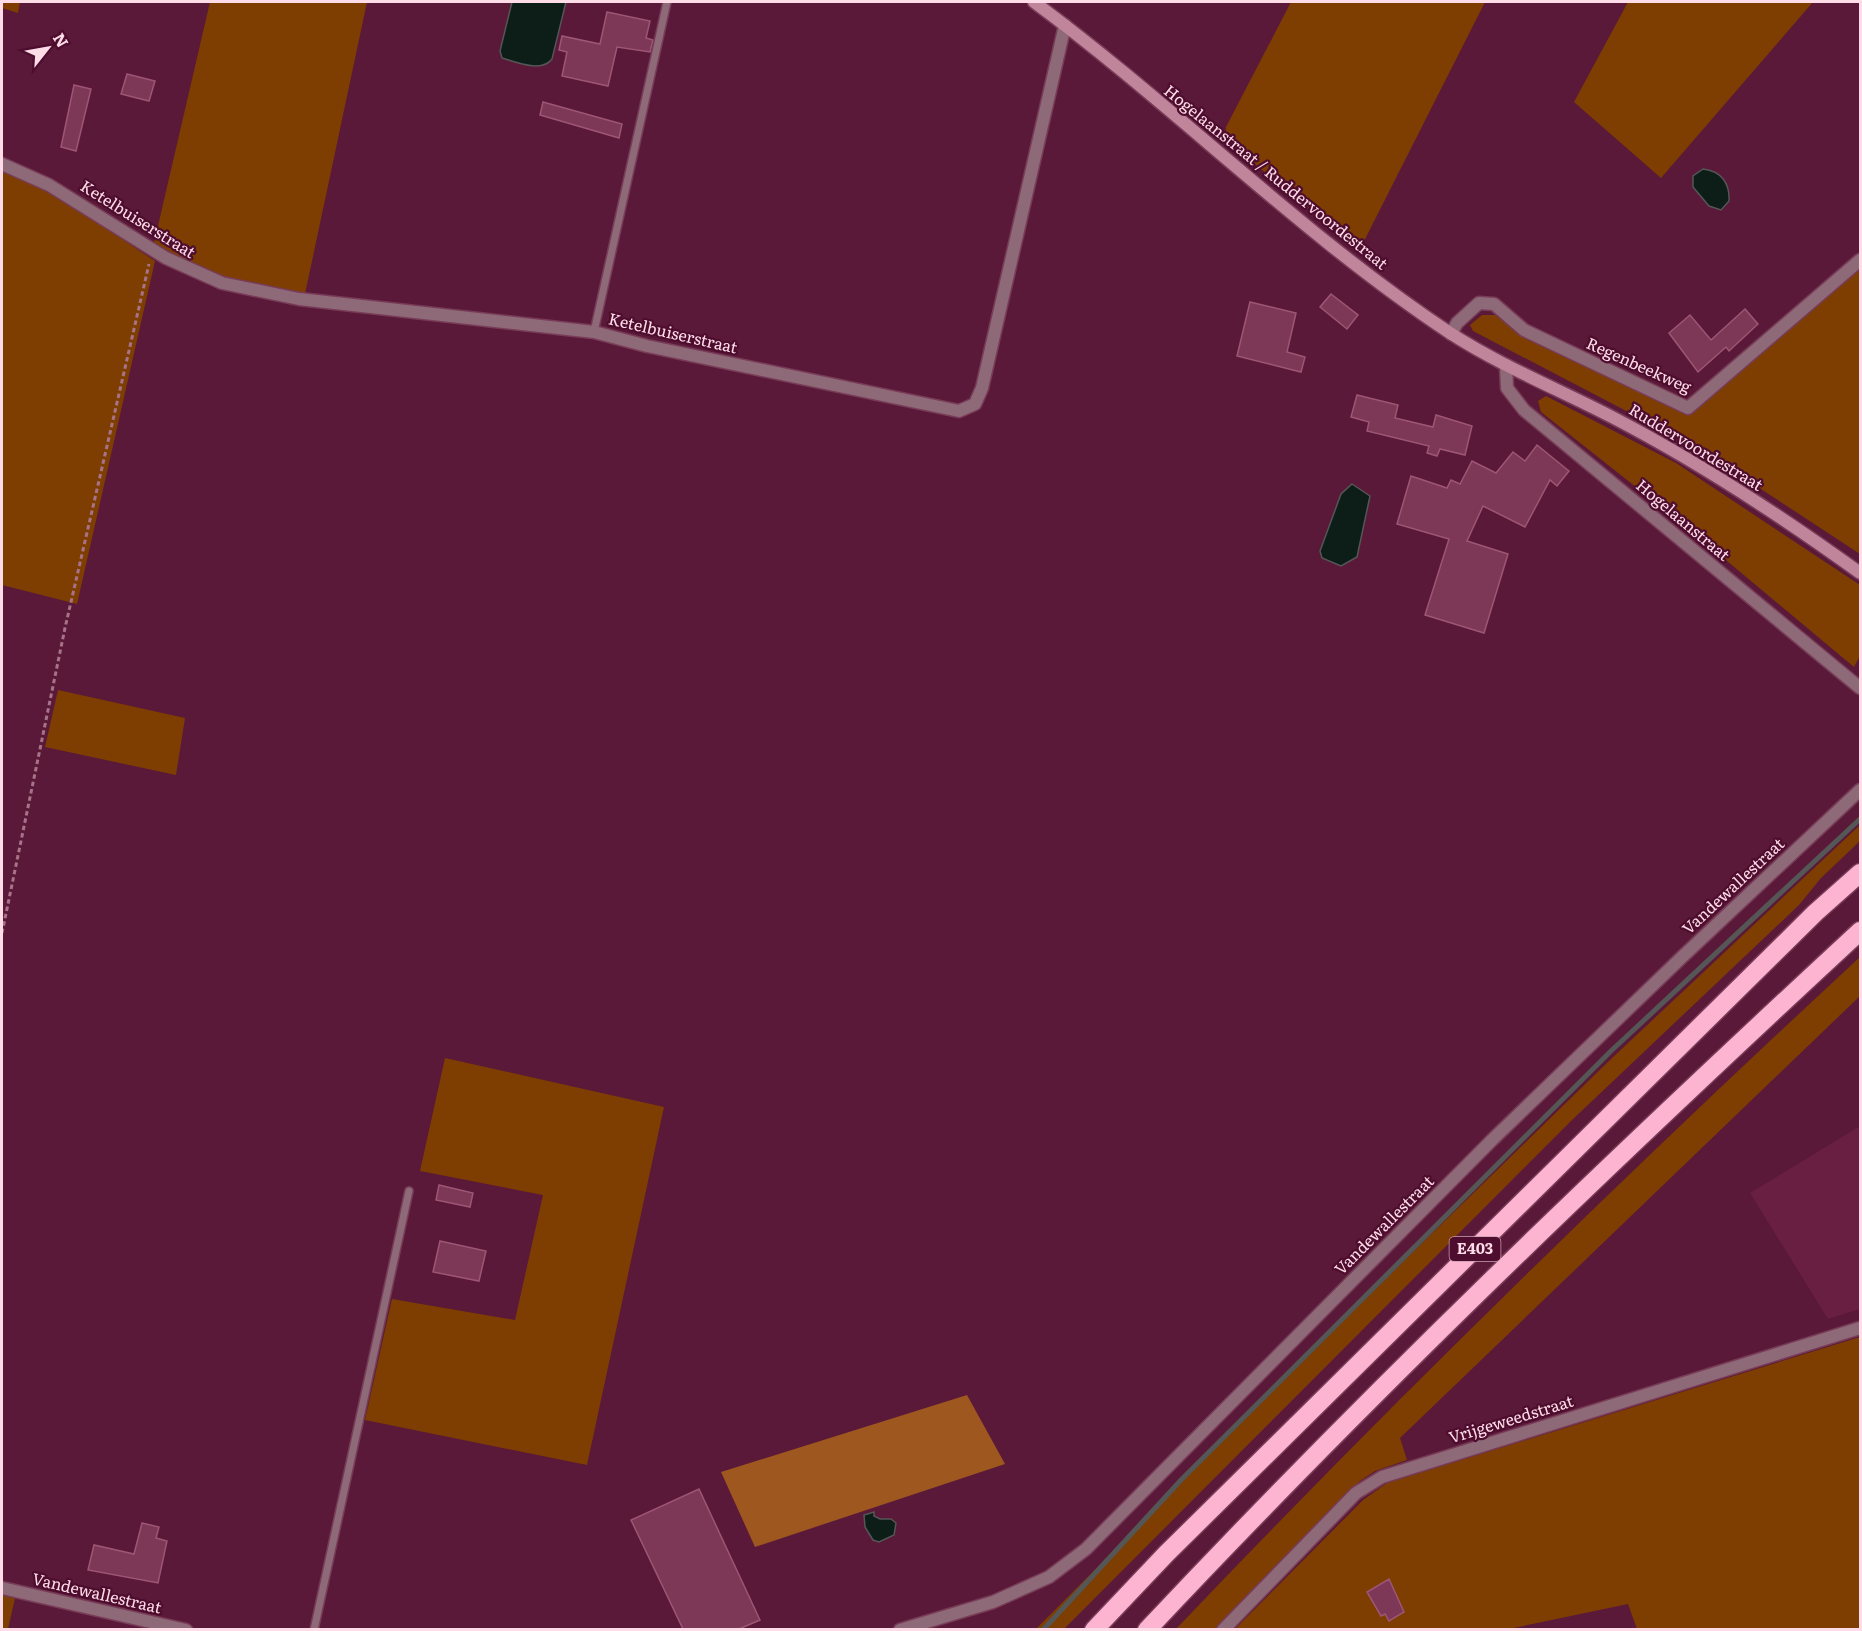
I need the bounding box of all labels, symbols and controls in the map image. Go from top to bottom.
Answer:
north arrow [18,18,78,78]
text: N [48,28,75,52]
street label: Hogelaanstraat / Ruddervoordestraat [1159,78,1394,275]
street label: Ketelbuiserstraat [76,173,201,263]
street label: Ketelbuiserstraat [606,306,741,359]
street label: Regenbeekweg [1583,330,1696,398]
street label: Ruddervoordestraat [1625,397,1769,496]
street label: Hogelaanstraat [1631,473,1736,566]
street label: Vandewallestraat [1676,831,1789,939]
street label: Vandewallestraat [1328,1169,1439,1280]
road number: E403 [1450,1237,1500,1261]
street label: Vrijgeweedstraat [1445,1388,1576,1448]
street label: Vandewallestraat [30,1565,165,1619]

